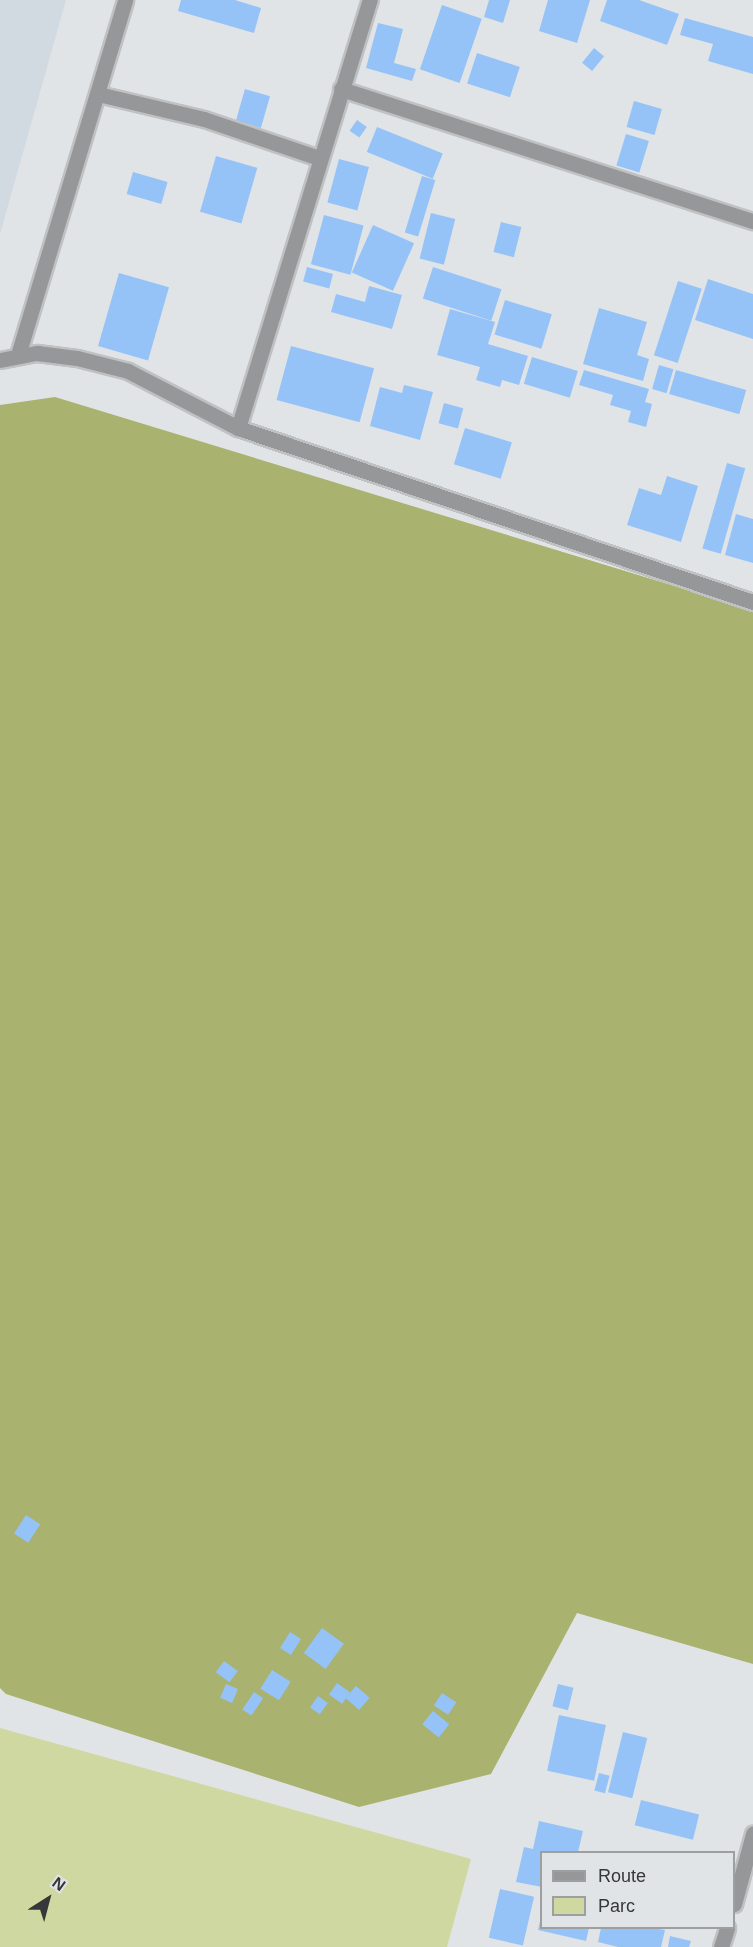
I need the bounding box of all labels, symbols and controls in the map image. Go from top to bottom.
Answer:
legend [540,1851,735,1929]
text: Route [598,1866,646,1886]
north arrow [18,1869,78,1929]
text: N [49,1874,69,1894]
text: Parc [598,1896,635,1916]

